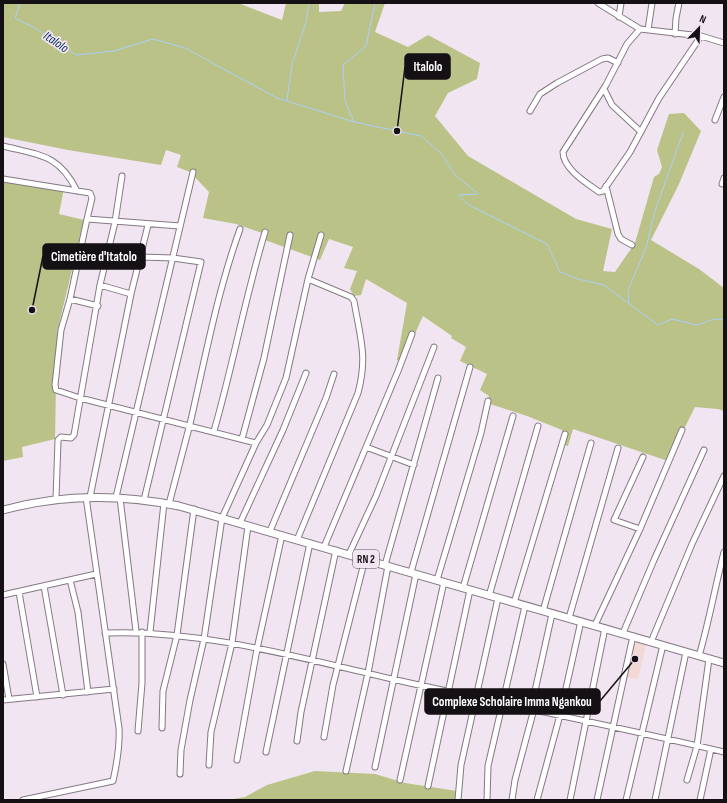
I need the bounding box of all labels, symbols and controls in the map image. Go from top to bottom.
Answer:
north arrow [679,8,719,48]
text: N [697,12,708,26]
water label: Italolo [40,28,72,57]
callout: Italolo [405,54,450,79]
text: Italolo [413,59,443,75]
callout: Cimetière d'Itatolo [43,244,145,269]
text: Cimetière d'Itatolo [51,249,137,265]
road number: RN 2 [353,550,379,568]
callout: Complexe Scholaire Imma Ngankou [425,689,600,714]
text: Complexe Scholaire Imma Ngankou [432,694,592,710]

